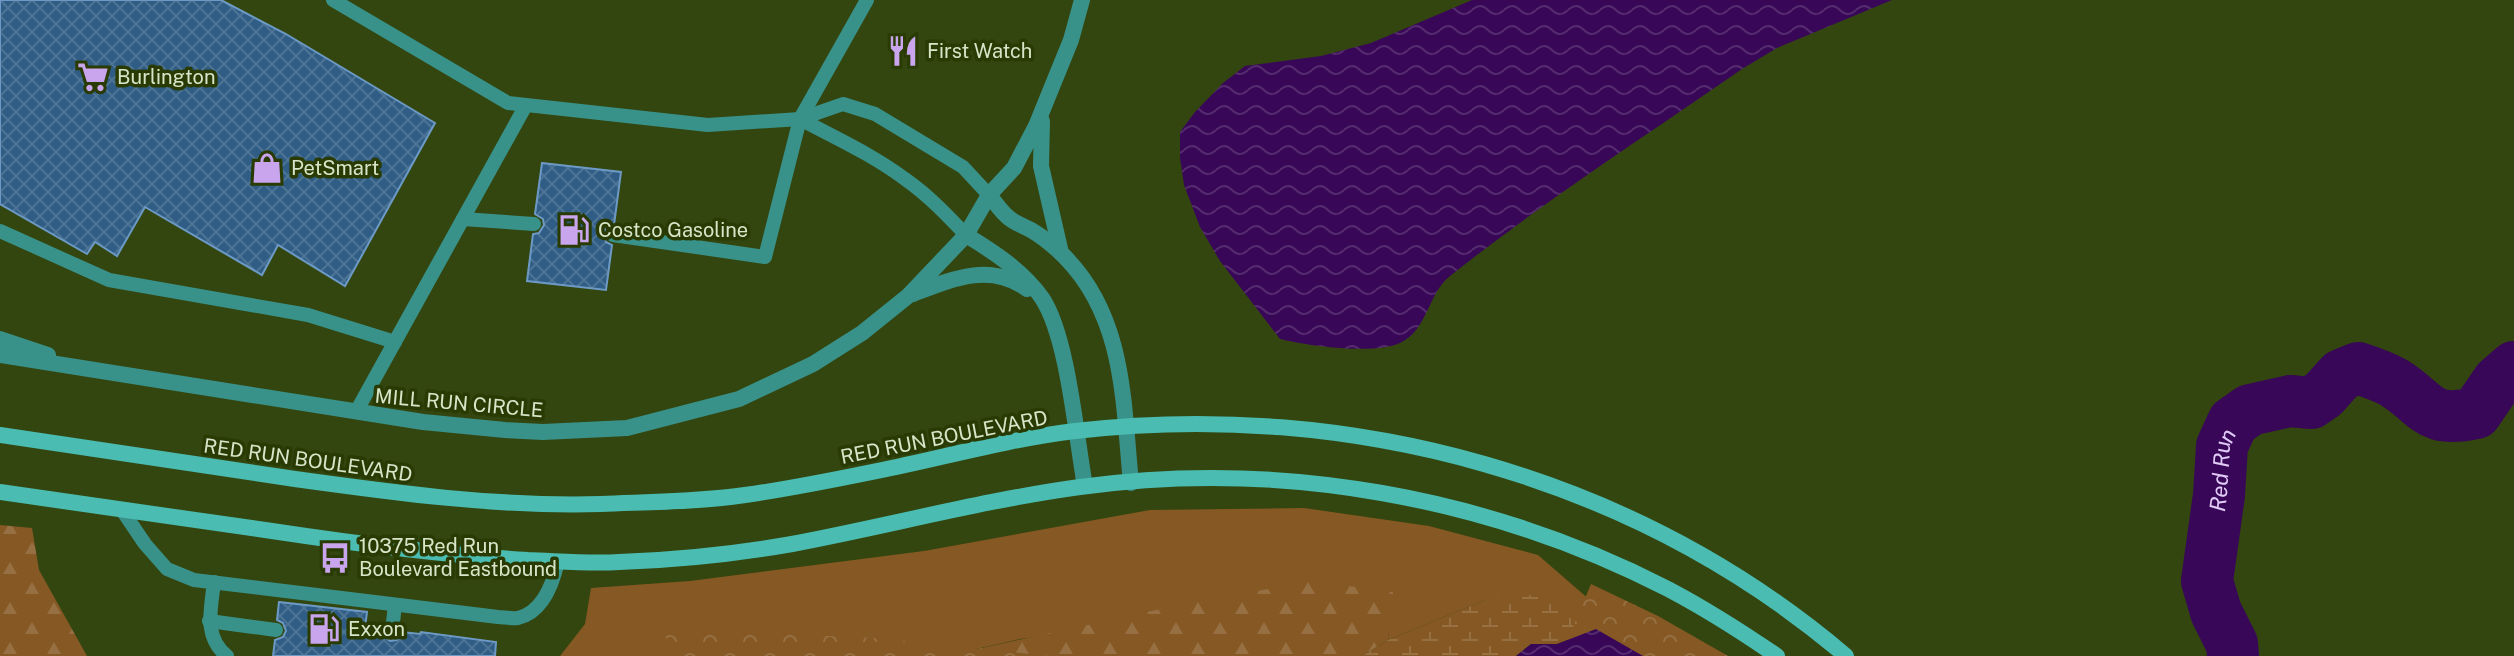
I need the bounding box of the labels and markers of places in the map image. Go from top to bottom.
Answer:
restaurant icon: First Watch [886,34,920,68]
place label: First Watch [927,39,1032,63]
supermarket icon: Burlington [76,60,110,94]
place label: Burlington [117,65,215,89]
shop icon: PetSmart [250,151,284,185]
place label: PetSmart [291,156,379,180]
fuel station icon: Costco Gasoline [557,213,591,247]
place label: Costco Gasoline [598,218,748,242]
place label: 10375 Red Run Boulevard Eastbound [359,534,557,581]
bus stop icon: 10375 Red Run Boulevard Eastbound [318,541,352,575]
fuel station icon: Exxon [307,612,341,646]
place label: Exxon [348,617,405,641]

